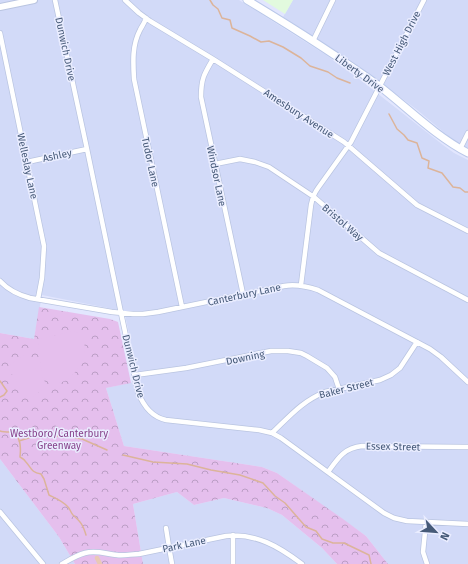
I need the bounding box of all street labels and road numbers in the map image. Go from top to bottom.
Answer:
street label: West High Drive [380,9,423,78]
street label: Dunwich Drive [52,16,78,82]
street label: Liberty Drive [333,52,386,96]
street label: Amesbury Avenue [261,87,336,141]
street label: Welleslay Lane [14,132,40,200]
street label: Tudor Lane [139,136,161,188]
street label: Windsor Lane [204,145,228,208]
street label: Ashley [42,147,73,165]
street label: Bristol Way [319,202,365,244]
street label: Canterbury Lane [207,281,282,309]
street label: Dunwich Drive [119,333,147,399]
street label: Downing [225,348,266,368]
street label: Baker Street [318,376,375,402]
street label: Essex Street [366,441,421,453]
street label: Park Lane [161,535,207,555]

